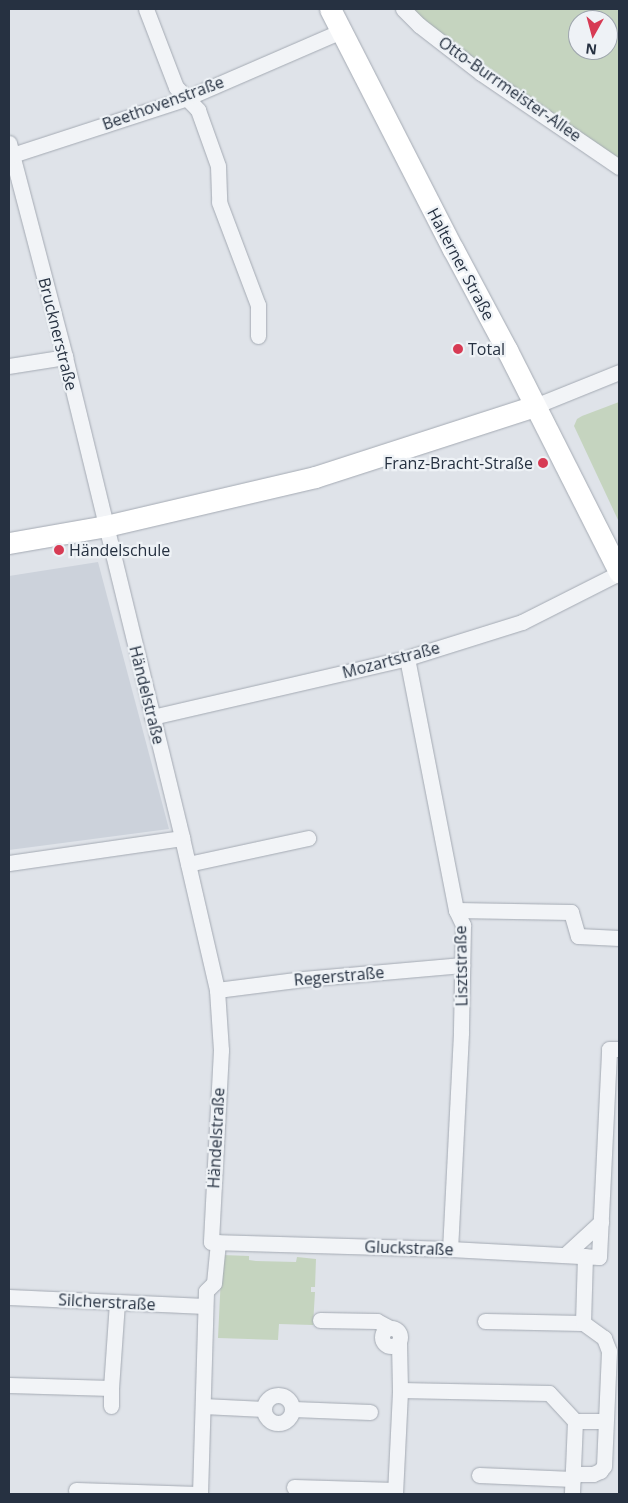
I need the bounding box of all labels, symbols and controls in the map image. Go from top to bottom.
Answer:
north arrow [568,10,618,60]
street label: Otto-Burrmeister-Allee [435,32,585,146]
text: N [584,39,598,60]
street label: Beethovenstraße [100,72,226,134]
street label: Halterner Straße [423,205,499,323]
street label: Brucknerstraße [35,275,81,393]
place label: Total [468,339,505,359]
marker: Total [452,343,464,355]
place label: Franz-Bracht-Straße [384,453,533,473]
marker: Franz-Bracht-Straße [537,457,549,469]
place label: Händelschule [69,540,170,560]
marker: Händelschule [53,544,65,556]
street label: Mozartstraße [340,638,442,682]
street label: Händelstraße [125,644,169,746]
street label: Lisztstraße [451,925,471,1007]
street label: Regerstraße [293,962,385,990]
street label: Händelstraße [204,1087,228,1189]
street label: Gluckstraße [364,1237,454,1259]
street label: Silcherstraße [58,1290,156,1314]

